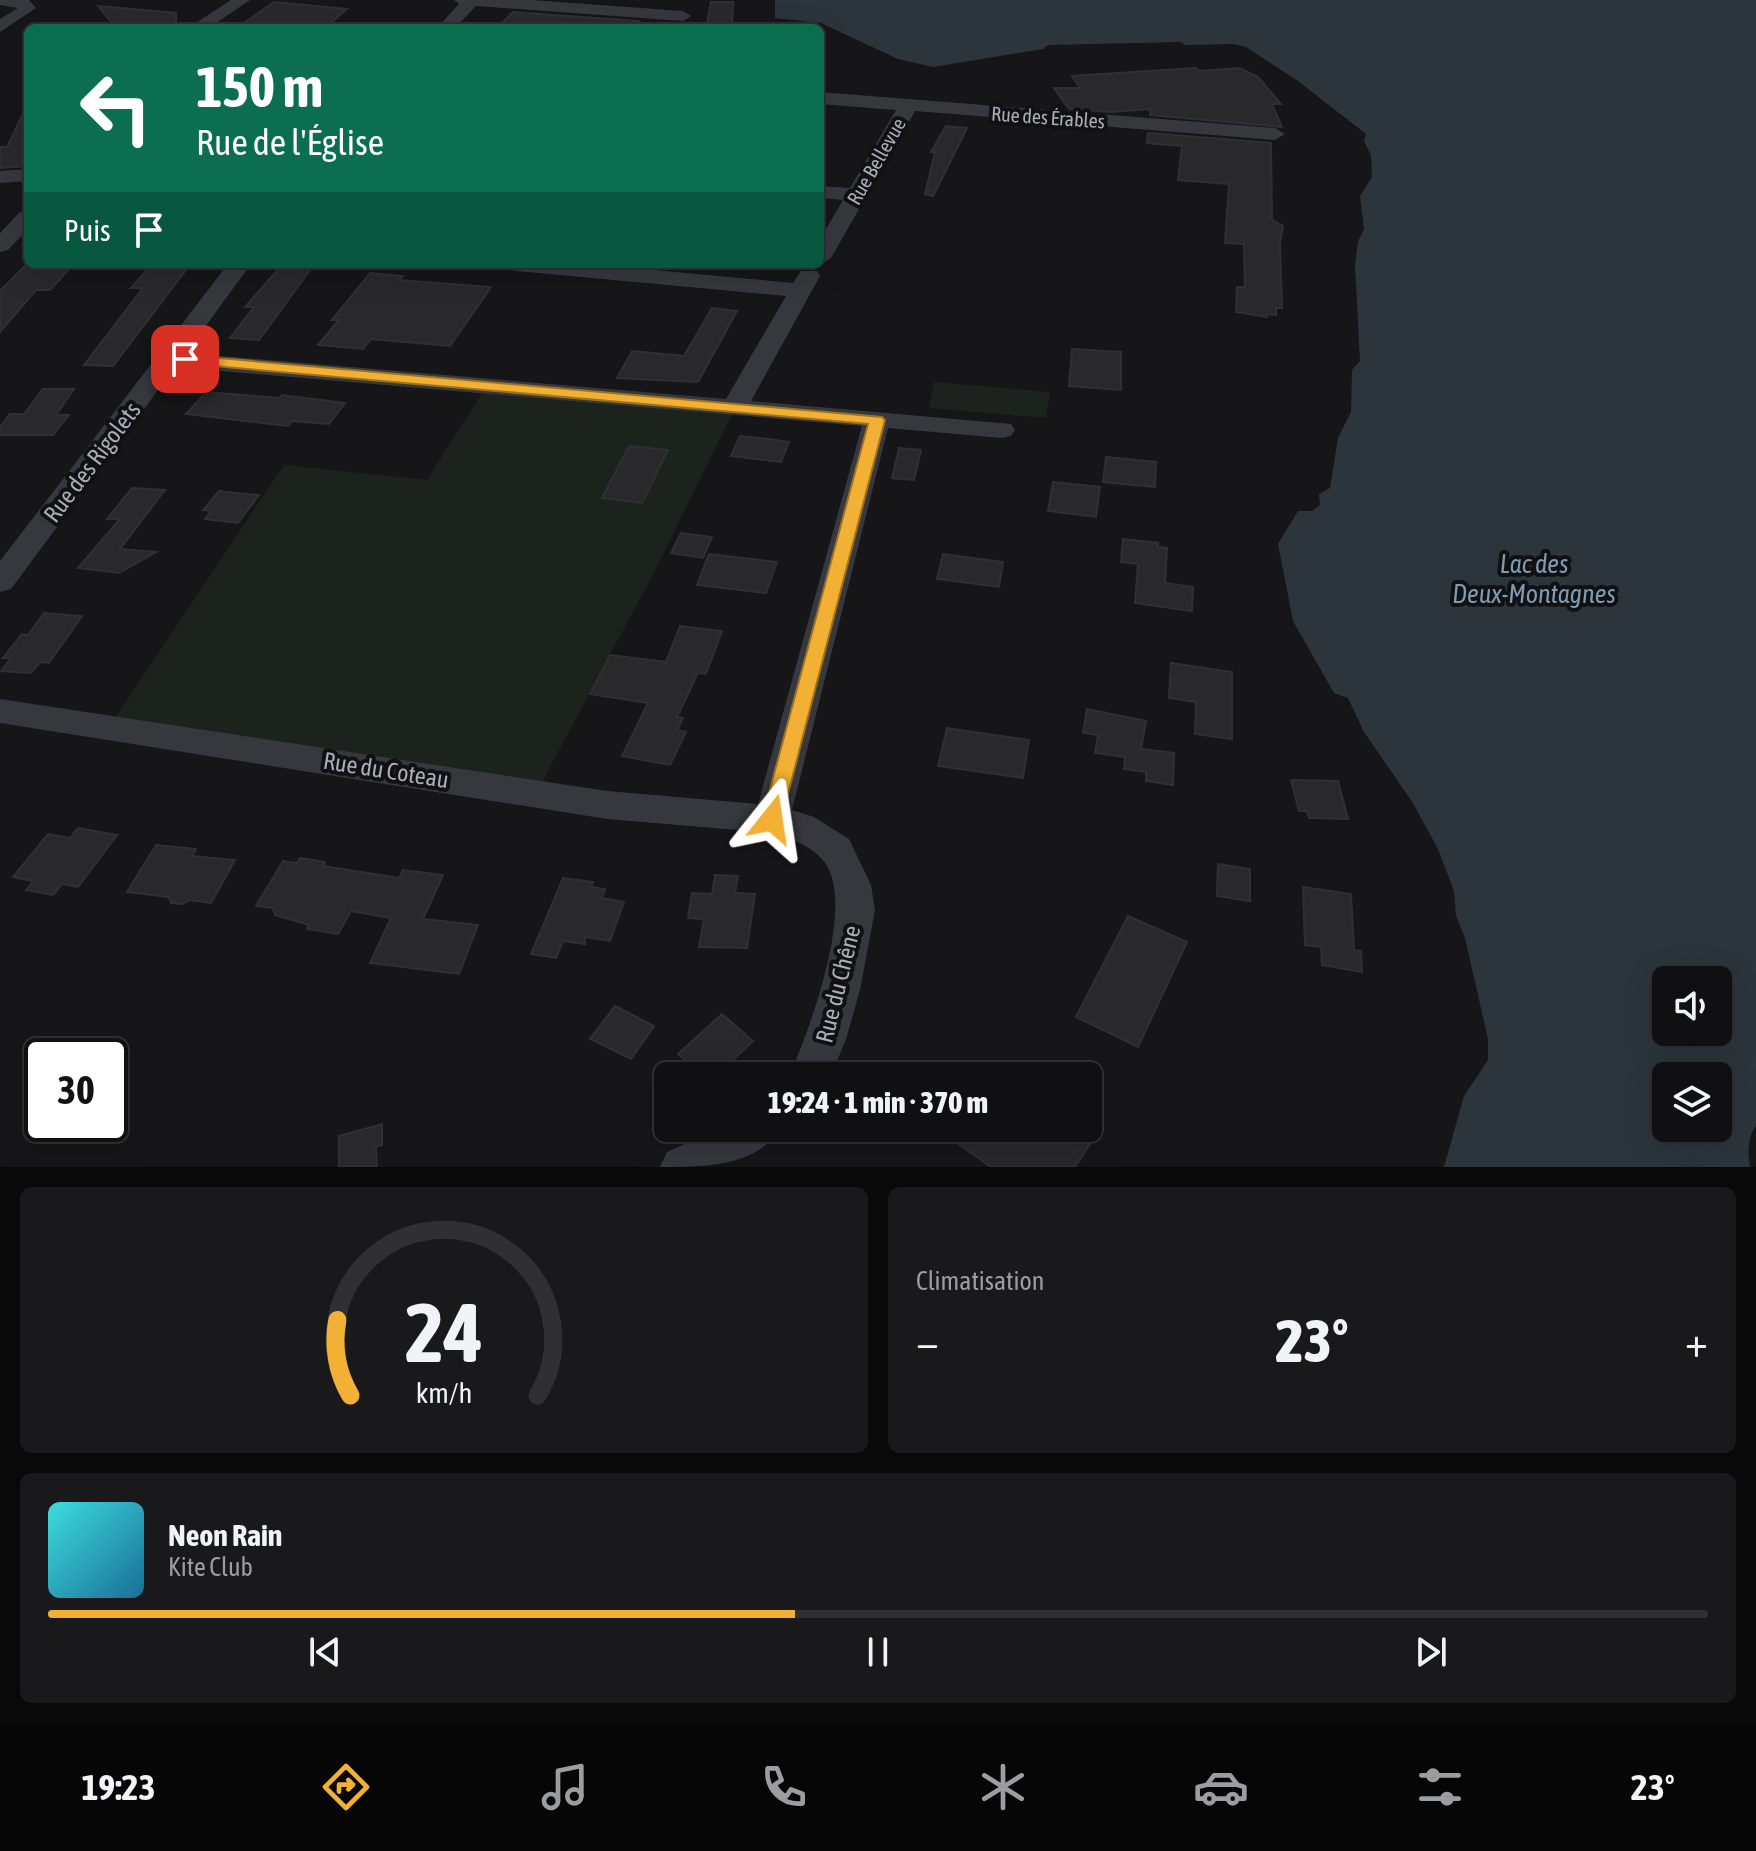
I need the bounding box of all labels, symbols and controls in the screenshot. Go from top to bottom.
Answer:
text: 150 m [196,55,323,119]
icon: left [64,56,168,160]
street label: Rue des Érables [990,102,1106,132]
street label: Rue Bellevue [842,114,910,208]
text: Rue de l'Église [196,121,384,163]
icon: arrive [127,208,171,252]
text: Puis [64,213,111,247]
pin [151,325,219,393]
icon: arrive [163,337,207,381]
street label: Rue des Rigolets [38,397,146,527]
water label: Lac des Deux-Montagnes [1452,549,1616,609]
street label: Rue du Coteau [321,747,451,793]
position arrow [730,777,814,861]
street label: Rue du Chêne [810,923,866,1045]
map controls [1652,966,1732,1142]
button: sound [1652,966,1732,1046]
speed limit sign: 30 [24,1038,128,1142]
button: layers [1652,1062,1732,1142]
text: 19:24 · 1 min · 370 m [768,1085,988,1119]
text: Climatisation [916,1266,1044,1296]
text: 24 [405,1284,483,1380]
text: 23° [1276,1306,1348,1375]
text: − [916,1316,939,1366]
text: + [1685,1316,1708,1366]
text: km/h [416,1376,472,1409]
text: Neon Rain [168,1518,282,1552]
text: Kite Club [168,1552,253,1582]
icon: previous [303,1630,347,1674]
icon: pause [856,1630,900,1674]
icon: next [1409,1630,1453,1674]
icon: directions [318,1759,374,1815]
icon: music [537,1759,593,1815]
icon: phone [756,1759,812,1815]
icon: climate [975,1759,1031,1815]
icon: car [1193,1759,1249,1815]
icon: filters [1412,1759,1468,1815]
text: 19:23 [81,1766,155,1808]
text: 23° [1631,1766,1675,1808]

